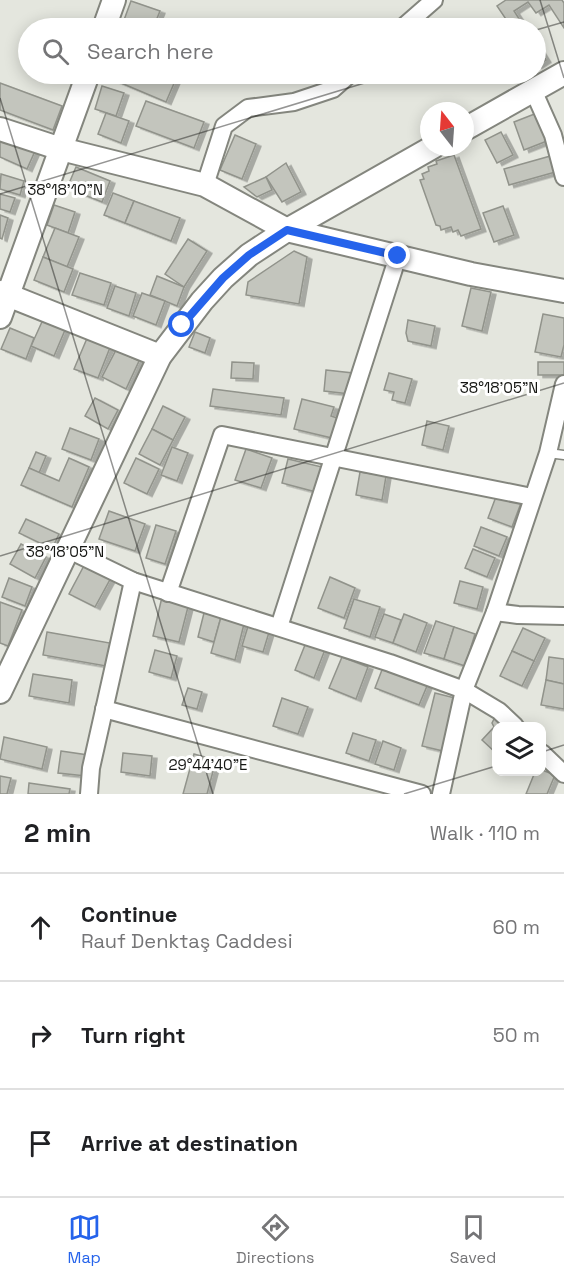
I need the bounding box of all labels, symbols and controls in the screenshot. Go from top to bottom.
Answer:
search box [18,18,546,84]
icon: search [39,35,72,68]
text: Search here [87,37,214,65]
north arrow [420,102,474,156]
text: 38°18'10"N [27,180,103,199]
route end [384,242,410,268]
route start [168,311,194,337]
text: 38°18'05"N [460,378,538,397]
text: 38°18'05"N [26,542,104,561]
map controls [492,722,546,776]
button: layers [492,722,546,776]
text: 29°44'40"E [168,755,248,774]
text: 2 min [24,816,91,850]
text: Walk · 110 m [430,820,540,846]
text: Continue [81,900,177,928]
icon: ahead [24,911,57,944]
text: 60 m [493,914,540,940]
text: Rauf Denktaş Caddesi [81,928,293,954]
icon: right [24,1019,57,1052]
text: Turn right [81,1021,186,1049]
text: 50 m [493,1022,540,1048]
icon: arrive [24,1127,57,1160]
text: Arrive at destination [81,1129,298,1157]
tab: Map [68,1211,101,1268]
tab: Directions [236,1211,315,1268]
tab: Saved [450,1211,496,1268]

